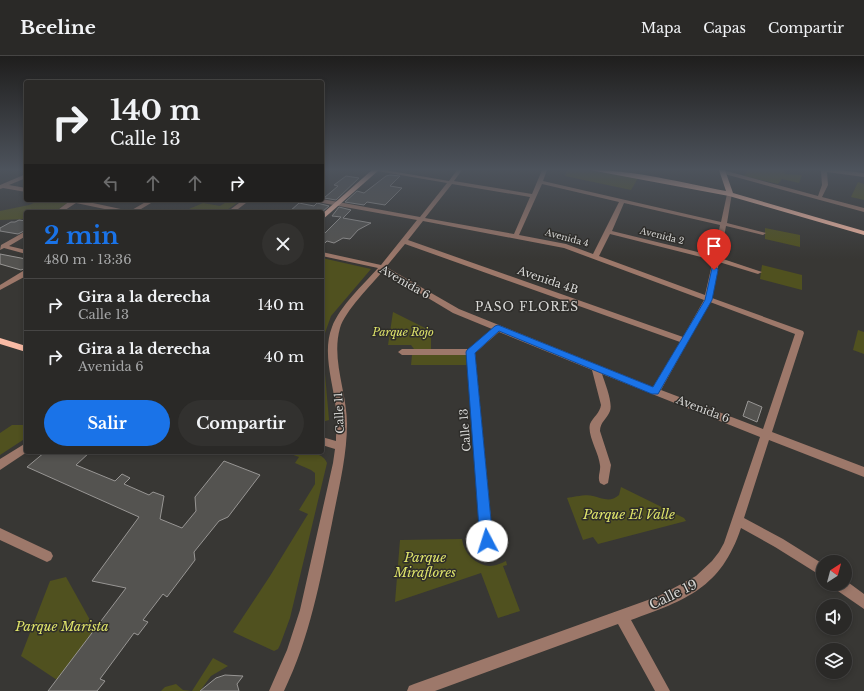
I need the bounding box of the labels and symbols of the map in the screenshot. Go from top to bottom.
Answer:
street label: Avenida 2 [638,224,685,246]
street label: Avenida 4 [543,226,590,249]
pin [697,229,731,270]
street label: Avenida 6 [377,262,433,302]
street label: Avenida 4B [515,263,580,297]
district label: PASO FLORES [475,299,579,314]
park label: Parque Rojo [371,325,434,339]
street label: Calle 11 [331,392,347,434]
street label: Avenida 6 [674,392,731,425]
street label: Calle 13 [456,408,474,452]
park label: Parque El Valle [582,506,675,523]
position arrow [466,520,508,562]
park label: Parque Miraflores [393,549,456,581]
north arrow [816,555,852,591]
street label: Calle 19 [646,576,700,613]
park label: Parque Marista [14,618,109,635]

